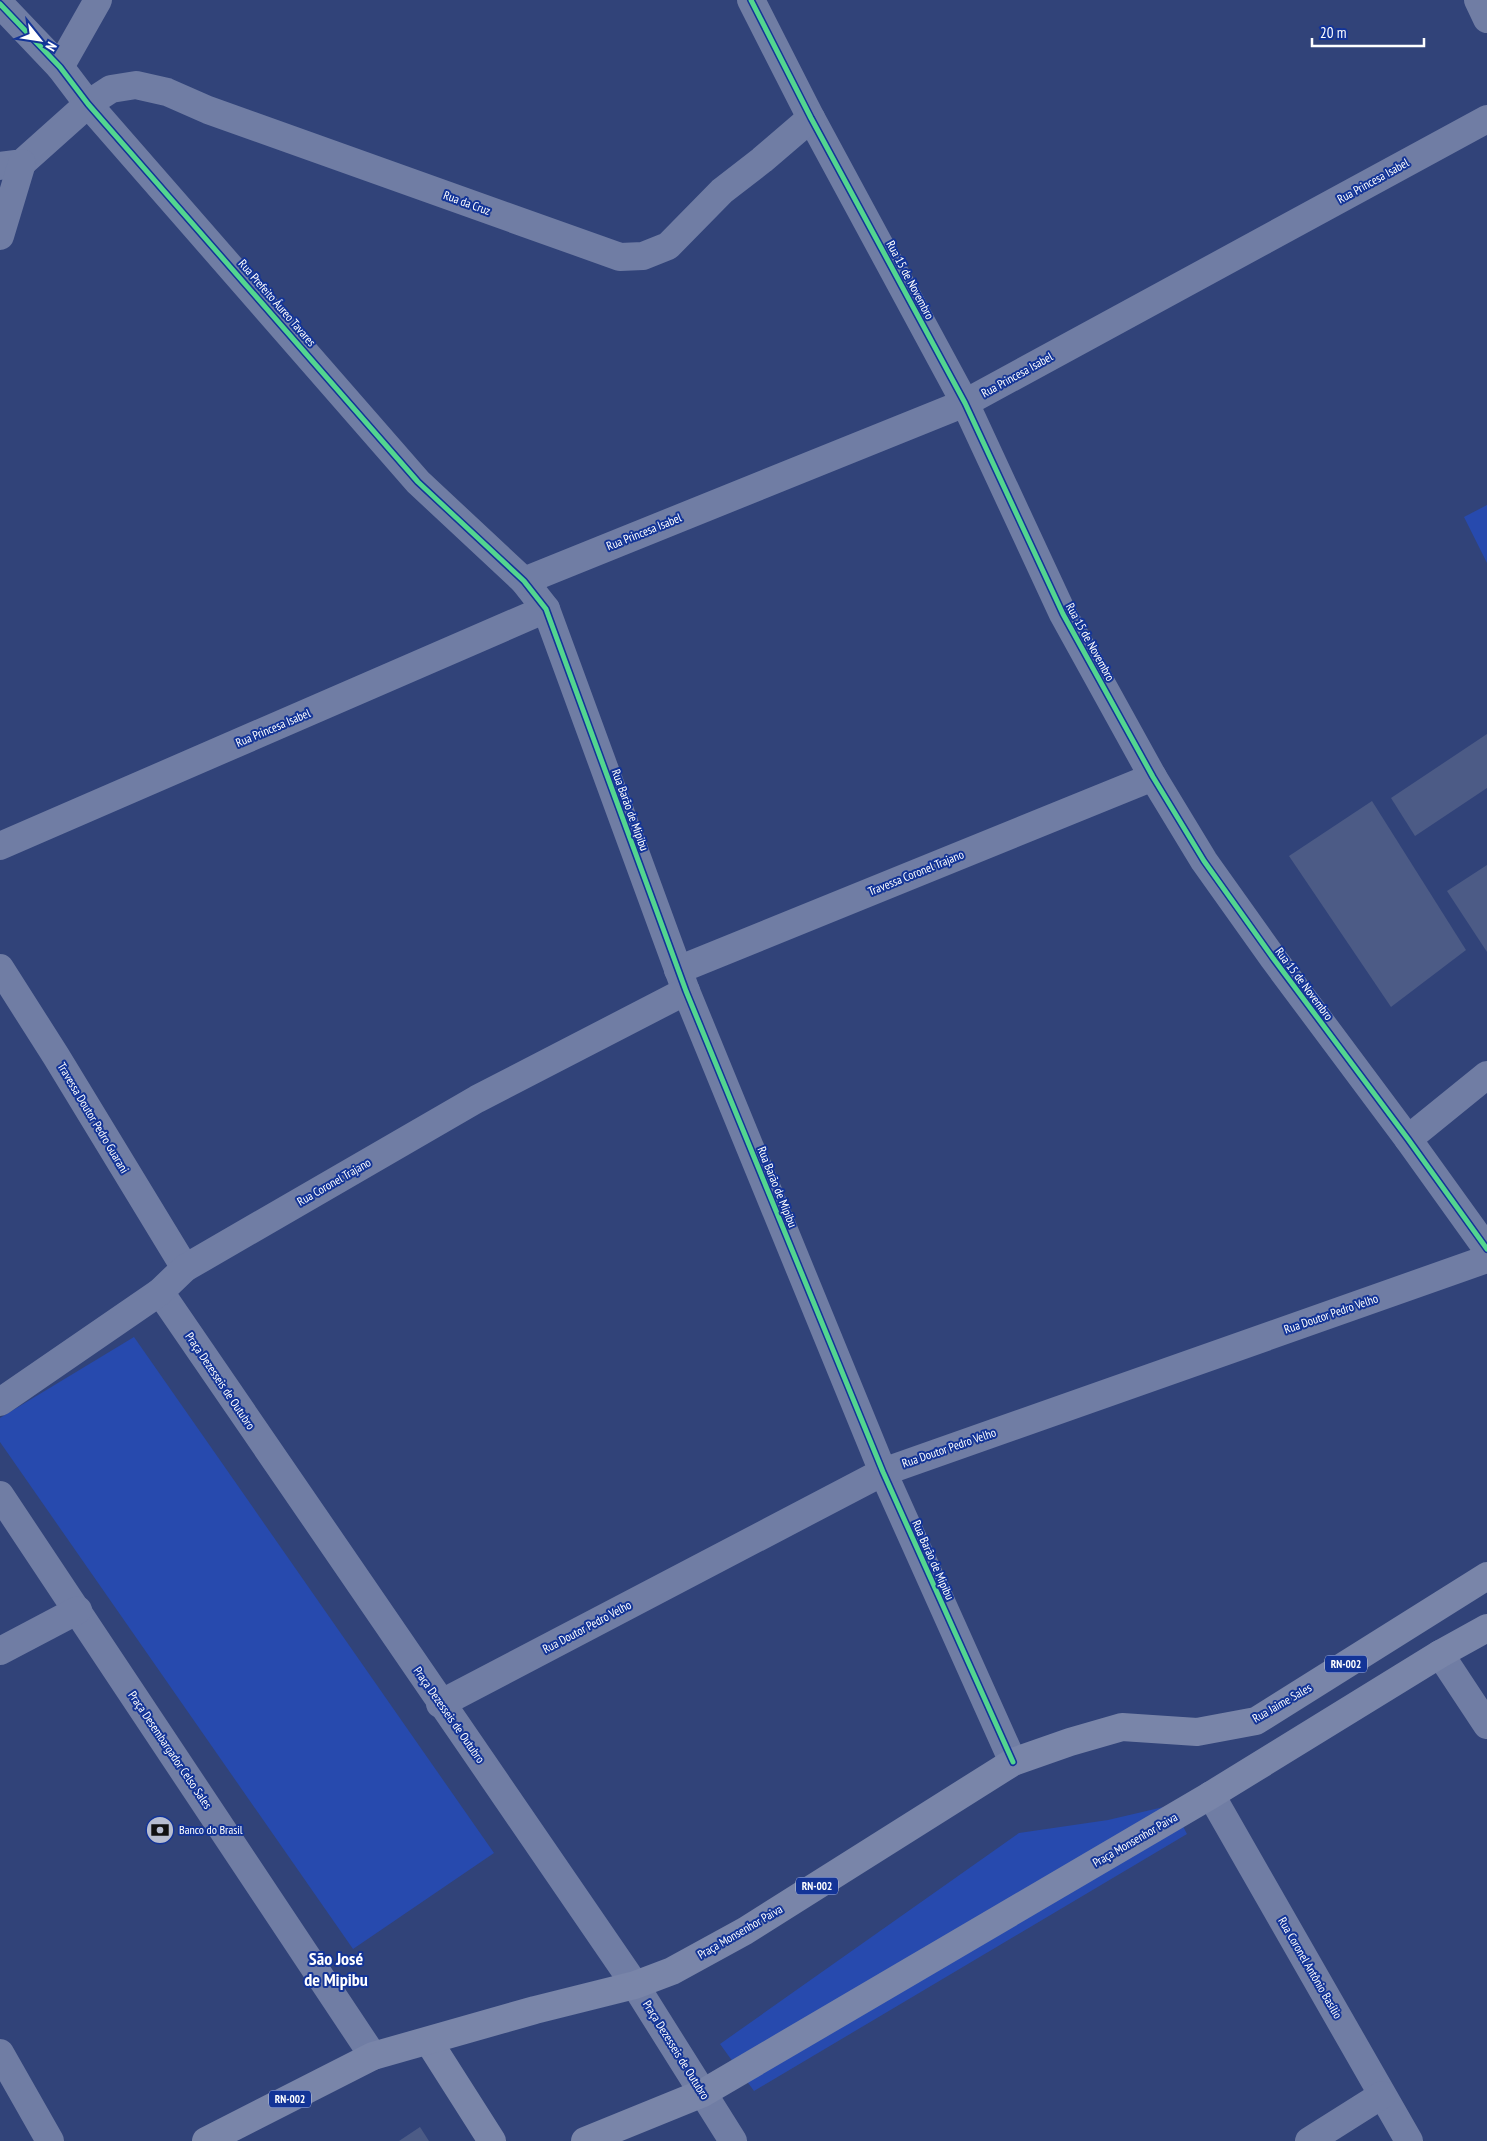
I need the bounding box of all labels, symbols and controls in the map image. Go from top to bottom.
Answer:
north arrow [15,15,65,65]
scale bar [1312,15,1424,47]
text: 20 m [1320,23,1346,42]
text: N [42,39,61,54]
street label: Rua Princesa Isabel [1334,155,1411,206]
street label: Rua da Cruz [442,187,493,218]
street label: Rua 15 de Novembro [883,238,937,322]
street label: Rua Prefeito Áureo Tavares [236,256,319,349]
street label: Rua Princesa Isabel [978,349,1055,400]
street label: Rua Princesa Isabel [604,510,684,553]
street label: Rua 15 de Novembro [1063,600,1118,683]
street label: Rua Princesa Isabel [233,705,313,750]
street label: Rua Barão de Mipibu [609,767,652,853]
street label: Travessa Coronel Trajano [866,847,966,899]
street label: Rua 15 de Novembro [1272,944,1337,1023]
street label: Travessa Doutor Pedro Guarani [54,1060,132,1176]
street label: Rua Barão de Mipibu [754,1144,800,1229]
street label: Rua Coronel Trajano [294,1154,373,1209]
street label: Rua Doutor Pedro Velho [1282,1290,1380,1337]
street label: Praça Dezesseis de Outubro [182,1329,259,1432]
street label: Rua Doutor Pedro Velho [900,1424,998,1471]
street label: Rua Barão de Mipibu [909,1518,958,1602]
street label: Rua Doutor Pedro Velho [540,1597,634,1656]
road number: RN-002 [1325,1656,1367,1672]
street label: Praça Dezesseis de Outubro [411,1664,488,1766]
street label: Rua Jaime Sales [1250,1680,1314,1725]
street label: Praça Desembargador Celso Sales [125,1688,215,1811]
street label: Praça Monsenhor Paiva [1090,1809,1180,1870]
bank icon: Banco do Brasil [145,1815,175,1845]
place label: Banco do Brasil [179,1822,243,1837]
road number: RN-002 [796,1878,838,1894]
street label: Praça Monsenhor Paiva [695,1901,785,1962]
street label: Rua Coronel Antônio Basílio [1275,1914,1346,2021]
district label: São José de Mipibu [304,1947,368,1991]
street label: Praça Dezesseis de Outubro [640,1997,713,2102]
road number: RN-002 [269,2090,311,2108]

